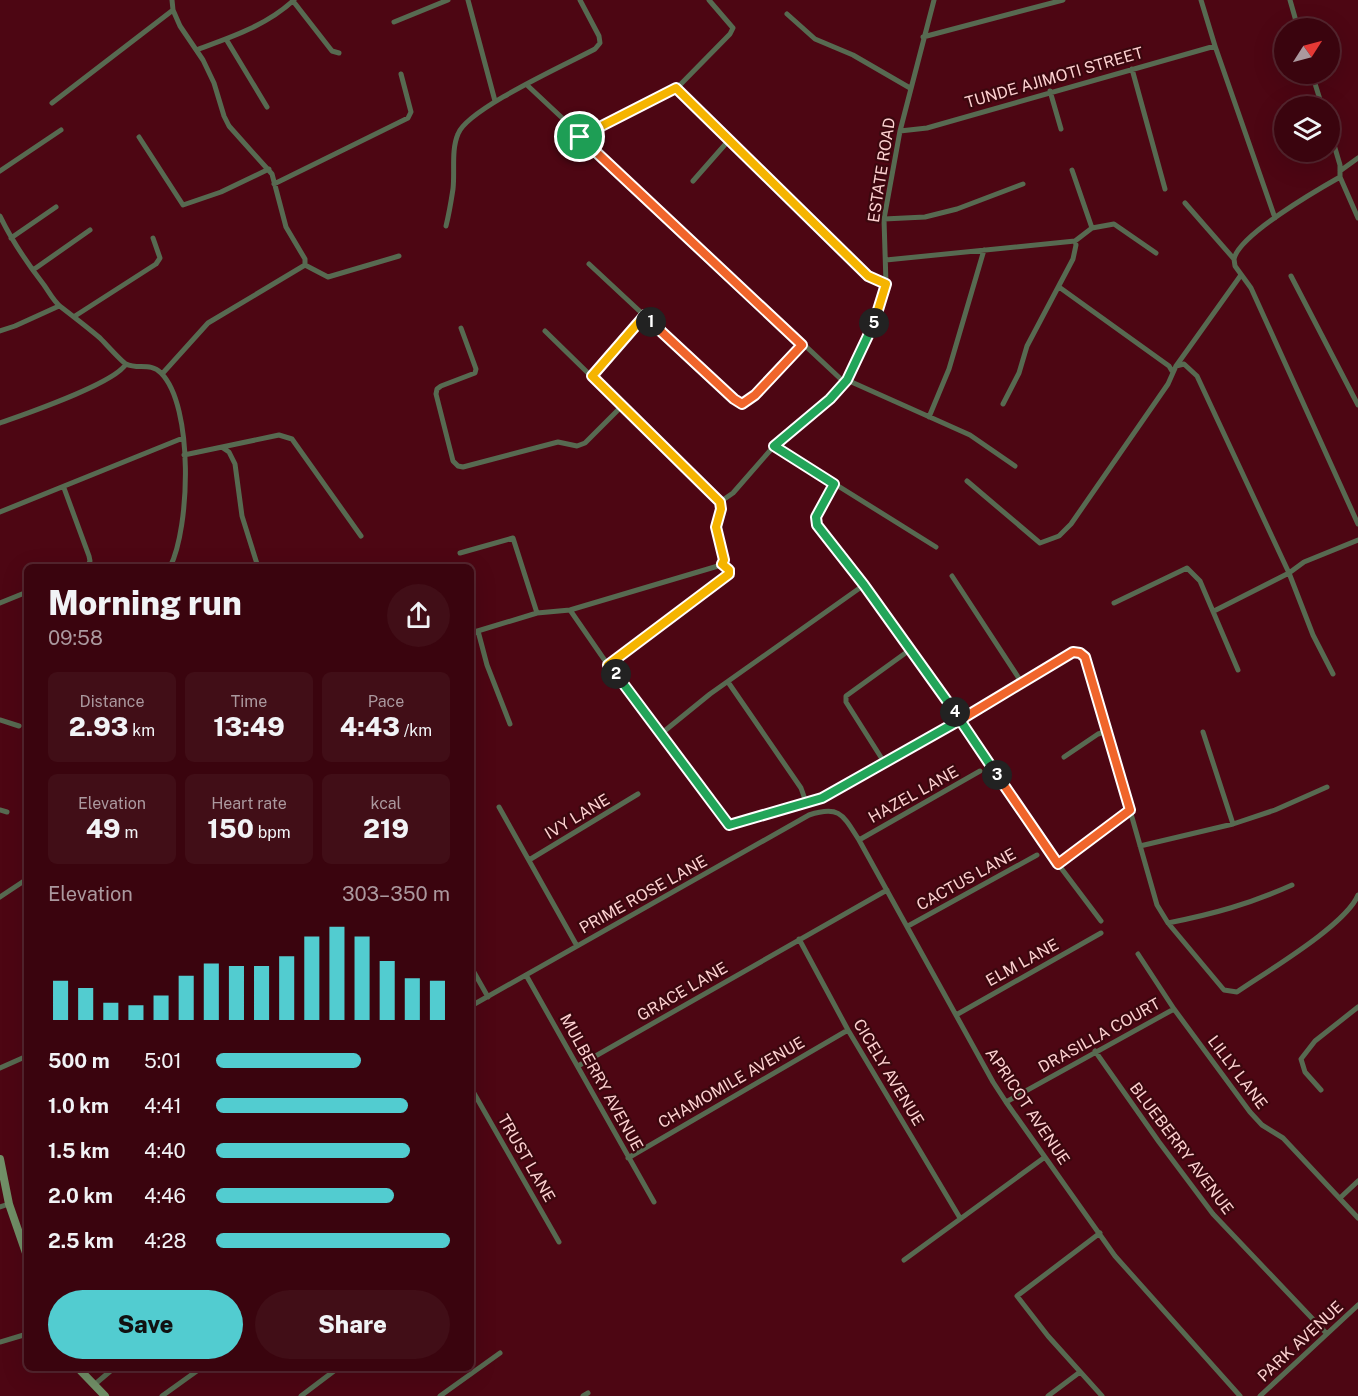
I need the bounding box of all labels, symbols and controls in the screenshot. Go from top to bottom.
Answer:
north arrow [1274,18,1340,84]
map controls [1274,18,1340,162]
street label: TUNDE AJIMOTI STREET [963,43,1146,112]
button: layers [1274,96,1340,162]
pin [554,111,605,162]
street label: ESTATE ROAD [864,116,899,224]
icon: arrive [563,120,596,153]
pin: 1 [636,307,666,337]
pin: 5 [859,308,889,338]
text: 1 [648,312,654,331]
text: 5 [869,313,879,332]
text: Morning run [48,584,242,622]
button: share [387,584,450,647]
text: 09:58 [48,626,103,650]
pin: 2 [601,659,631,689]
text: 2 [611,664,621,683]
text: Distance [80,692,144,711]
text: Time [231,692,267,711]
text: Pace [368,692,404,711]
pin: 4 [940,697,970,727]
text: 4 [950,702,960,721]
text: 2.93 [69,711,128,742]
text: 13:49 [213,711,285,742]
text: 4:43 [340,711,400,742]
text: km [128,721,155,740]
text: /km [400,721,432,740]
pin: 3 [982,760,1012,790]
street label: HAZEL LANE [865,762,962,827]
text: 3 [992,765,1002,784]
street label: IVY LANE [541,790,613,843]
text: Elevation [78,794,146,813]
text: Heart rate [211,794,287,813]
text: kcal [371,794,401,813]
text: 49 [86,813,121,844]
text: 150 [207,813,254,844]
text: 219 [363,813,409,844]
text: m [121,823,138,842]
text: bpm [254,823,291,842]
street label: CACTUS LANE [913,844,1019,915]
street label: PRIME ROSE LANE [576,851,710,937]
text: Elevation [48,882,133,906]
text: 303–350 m [342,882,450,906]
street label: ELM LANE [983,935,1062,990]
street label: GRACE LANE [634,958,731,1025]
street label: DRASILLA COURT [1035,994,1164,1077]
street label: MULBERRY AVENUE [556,1010,647,1154]
street label: CICELY AVENUE [849,1015,928,1129]
street label: LILLY LANE [1204,1032,1271,1113]
street label: CHAMOMILE AVENUE [655,1033,808,1132]
street label: APRICOT AVENUE [982,1044,1074,1168]
text: 500 m [48,1049,110,1073]
text: 5:01 [144,1049,182,1073]
street label: BLUEBERRY AVENUE [1126,1079,1237,1218]
text: 1.0 km [48,1094,109,1118]
text: 4:41 [144,1094,182,1118]
street label: TRUST LANE [494,1111,559,1205]
text: 1.5 km [48,1139,109,1163]
text: 4:40 [144,1139,186,1163]
text: 2.0 km [48,1184,113,1208]
text: 4:46 [144,1184,186,1208]
text: 2.5 km [48,1229,114,1253]
text: 4:28 [144,1229,186,1253]
button: Save [48,1290,243,1359]
button: Share [255,1290,450,1359]
street label: PARK AVENUE [1254,1297,1347,1386]

